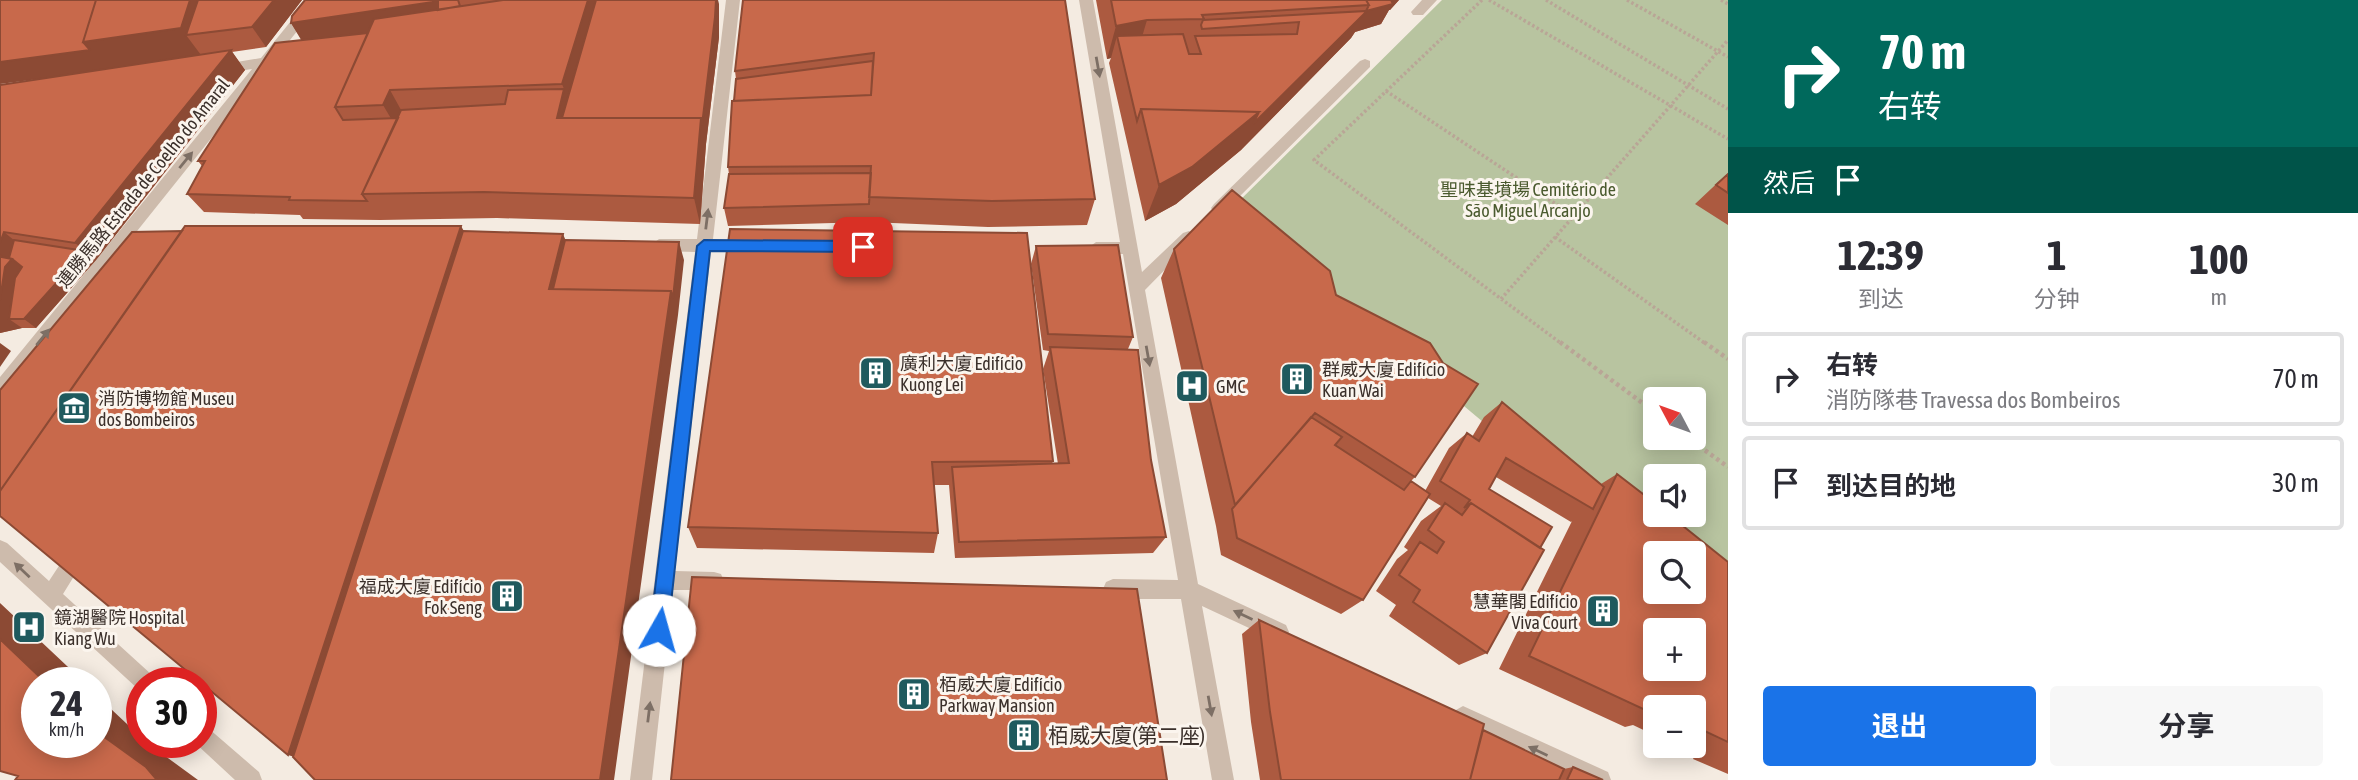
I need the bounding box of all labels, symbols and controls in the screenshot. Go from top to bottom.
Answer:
text: 70 m [1878,23,1966,79]
icon: right [1763,28,1854,119]
one-way arrow [1093,56,1104,78]
street label: 連勝馬路 Estrada de Coelho do Amaral [52,74,234,292]
text: 右转 [1878,88,1942,125]
one-way arrow [178,151,193,168]
icon: arrive [1829,161,1867,199]
text: 然后 [1763,168,1815,198]
park label: 聖味基墳場 Cemitério de São Miguel Arcanjo [1440,179,1616,221]
one-way arrow [702,207,713,229]
pin [833,217,893,277]
icon: arrive [844,228,882,266]
text: 12:39 [1838,231,1924,279]
text: 1 [2047,231,2066,279]
text: 100 [2189,235,2248,283]
text: m [2211,284,2227,310]
text: 到达 [1858,286,1904,312]
text: 分钟 [2034,286,2080,312]
one-way arrow [35,328,50,345]
one-way arrow [1143,345,1154,367]
text: 右转 [1826,350,1878,380]
place label: 廣利大廈 Edifício Kuong Lei [900,353,1023,395]
building icon: 廣利大廈 Edifício Kuong Lei [857,354,895,392]
place label: 群威大廈 Edifício Kuan Wai [1322,359,1445,401]
building icon: 群威大廈 Edifício Kuan Wai [1278,360,1316,398]
icon: right [1767,360,1805,398]
text: 70 m [2272,364,2319,394]
hospital icon: GMC [1173,367,1211,405]
place label: GMC [1216,376,1246,397]
north arrow [1643,387,1706,450]
map controls [1643,387,1706,758]
text: 消防隊巷 Travessa dos Bombeiros [1826,387,2120,413]
place label: 消防博物館 Museu dos Bombeiros [98,388,234,430]
museum icon: 消防博物館 Museu dos Bombeiros [55,389,93,427]
button: sound [1643,464,1706,527]
icon: arrive [1767,464,1805,502]
text: 30 m [2272,468,2319,498]
text: 到达目的地 [1826,471,1956,501]
button: search [1643,541,1706,604]
one-way arrow [13,562,31,578]
place label: 福成大廈 Edifício Fok Seng [359,576,482,618]
building icon: 福成大廈 Edifício Fok Seng [488,577,526,615]
place label: 慧華閣 Edifício Viva Court [1473,591,1578,633]
building icon: 慧華閣 Edifício Viva Court [1584,592,1622,630]
position arrow [622,593,696,667]
place label: 鏡湖醫院 Hospital Kiang Wu [54,607,185,649]
hospital icon: 鏡湖醫院 Hospital Kiang Wu [10,608,48,646]
one-way arrow [1232,609,1253,620]
button: + [1643,618,1706,681]
speed limit sign: 30 [126,667,217,758]
place label: 栢威大廈 Edifício Parkway Mansion [939,674,1062,716]
building icon: 栢威大廈 Edifício Parkway Mansion [895,675,933,713]
text: 24 [50,683,83,723]
button: 退出 [1763,686,2036,766]
button: 分享 [2050,686,2323,766]
one-way arrow [1205,695,1216,717]
button: − [1643,695,1706,758]
one-way arrow [643,701,654,723]
building icon: 栢威大廈(第二座) [1005,716,1043,754]
text: km/h [49,719,84,740]
place label: 栢威大廈(第二座) [1048,723,1205,747]
one-way arrow [1528,746,1548,757]

